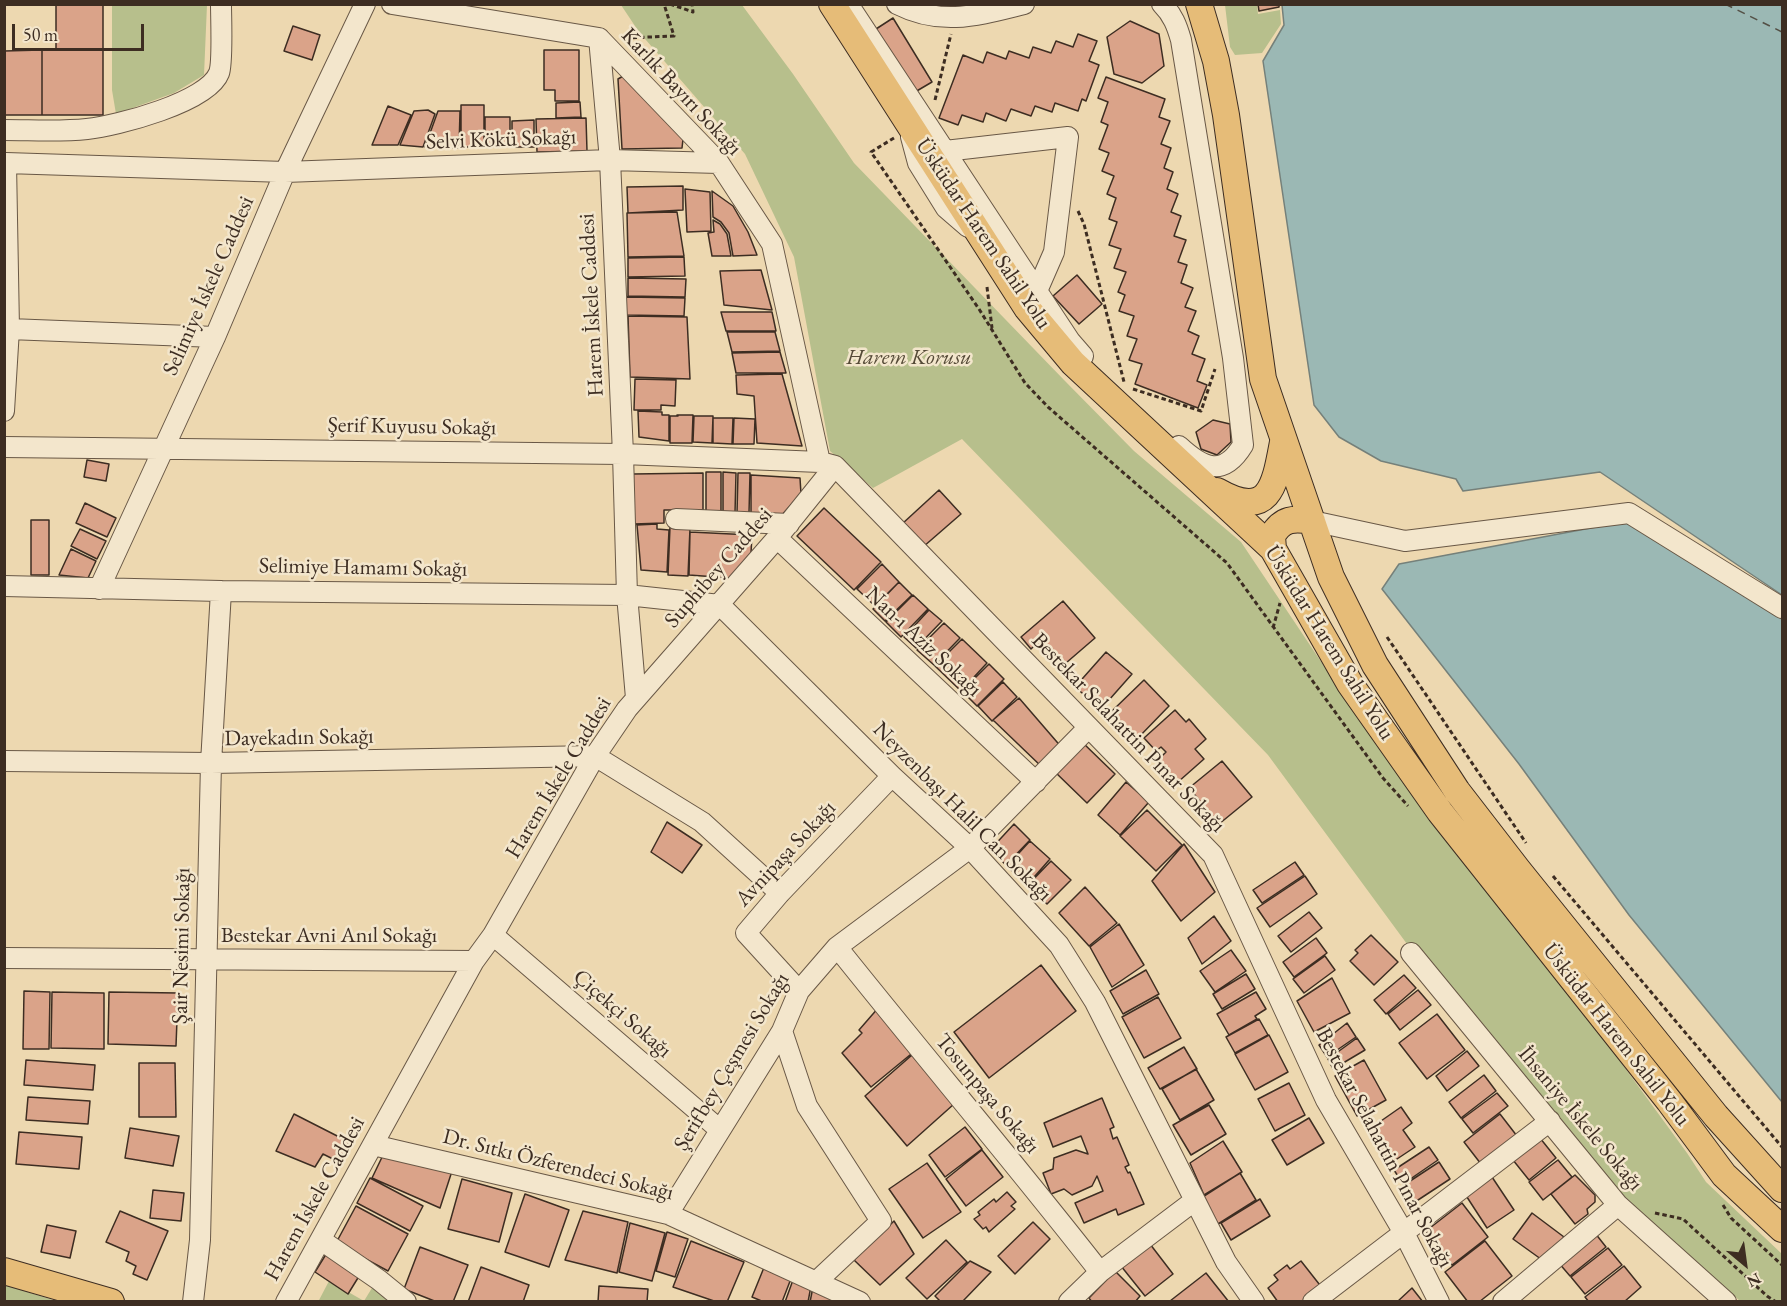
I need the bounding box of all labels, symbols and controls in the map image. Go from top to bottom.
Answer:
scale bar [15,12,147,50]
text: 50 m [23,23,58,46]
street label: Karlık Bayırı Sokağı [615,23,747,161]
street label: Selvi Kökü Sokağı [425,124,577,156]
street label: Üsküdar Harem Sahil Yolu [909,134,1057,334]
street label: Selimiye İskele Caddesi [158,192,260,380]
street label: Harem İskele Caddesi [574,213,610,397]
park label: Harem Korusu [846,345,972,371]
street label: Şerif Kuyusu Sokağı [327,412,497,442]
street label: Suphibey Caddesi [659,502,779,634]
street label: Üsküdar Harem Sahil Yolu [1258,541,1400,745]
street label: Selimiye Hamamı Sokağı [259,553,467,583]
street label: Nan-ı Aziz Sokağı [859,581,987,703]
street label: Bestekar Selahattin Pınar Sokağı [1026,628,1230,838]
street label: Harem İskele Caddesi [500,693,618,863]
street label: Neyzenbaşı Halil Can Sokağı [867,717,1057,907]
street label: Dayekadın Sokağı [224,723,374,753]
street label: Avnipaşa Sokağı [730,796,842,912]
street label: Şair Nesimi Sokağı [167,868,197,1024]
street label: Bestekar Avni Anıl Sokağı [221,923,437,949]
street label: Üsküdar Harem Sahil Yolu [1537,938,1695,1132]
street label: Çiçekçi Sokağı [567,964,677,1064]
street label: Şerifbey Çeşmesi Sokağı [668,968,796,1156]
street label: Bestekar Selahattin Pınar Sokağı [1310,1024,1458,1272]
street label: Tosunpaşa Sokağı [929,1029,1045,1159]
street label: İhsaniye İskele Sokağı [1512,1041,1648,1197]
street label: Harem İskele Caddesi [259,1112,371,1286]
street label: Dr. Sıtkı Özferendeci Sokağı [440,1124,676,1206]
north arrow [1715,1234,1775,1294]
text: N [1743,1268,1765,1293]

